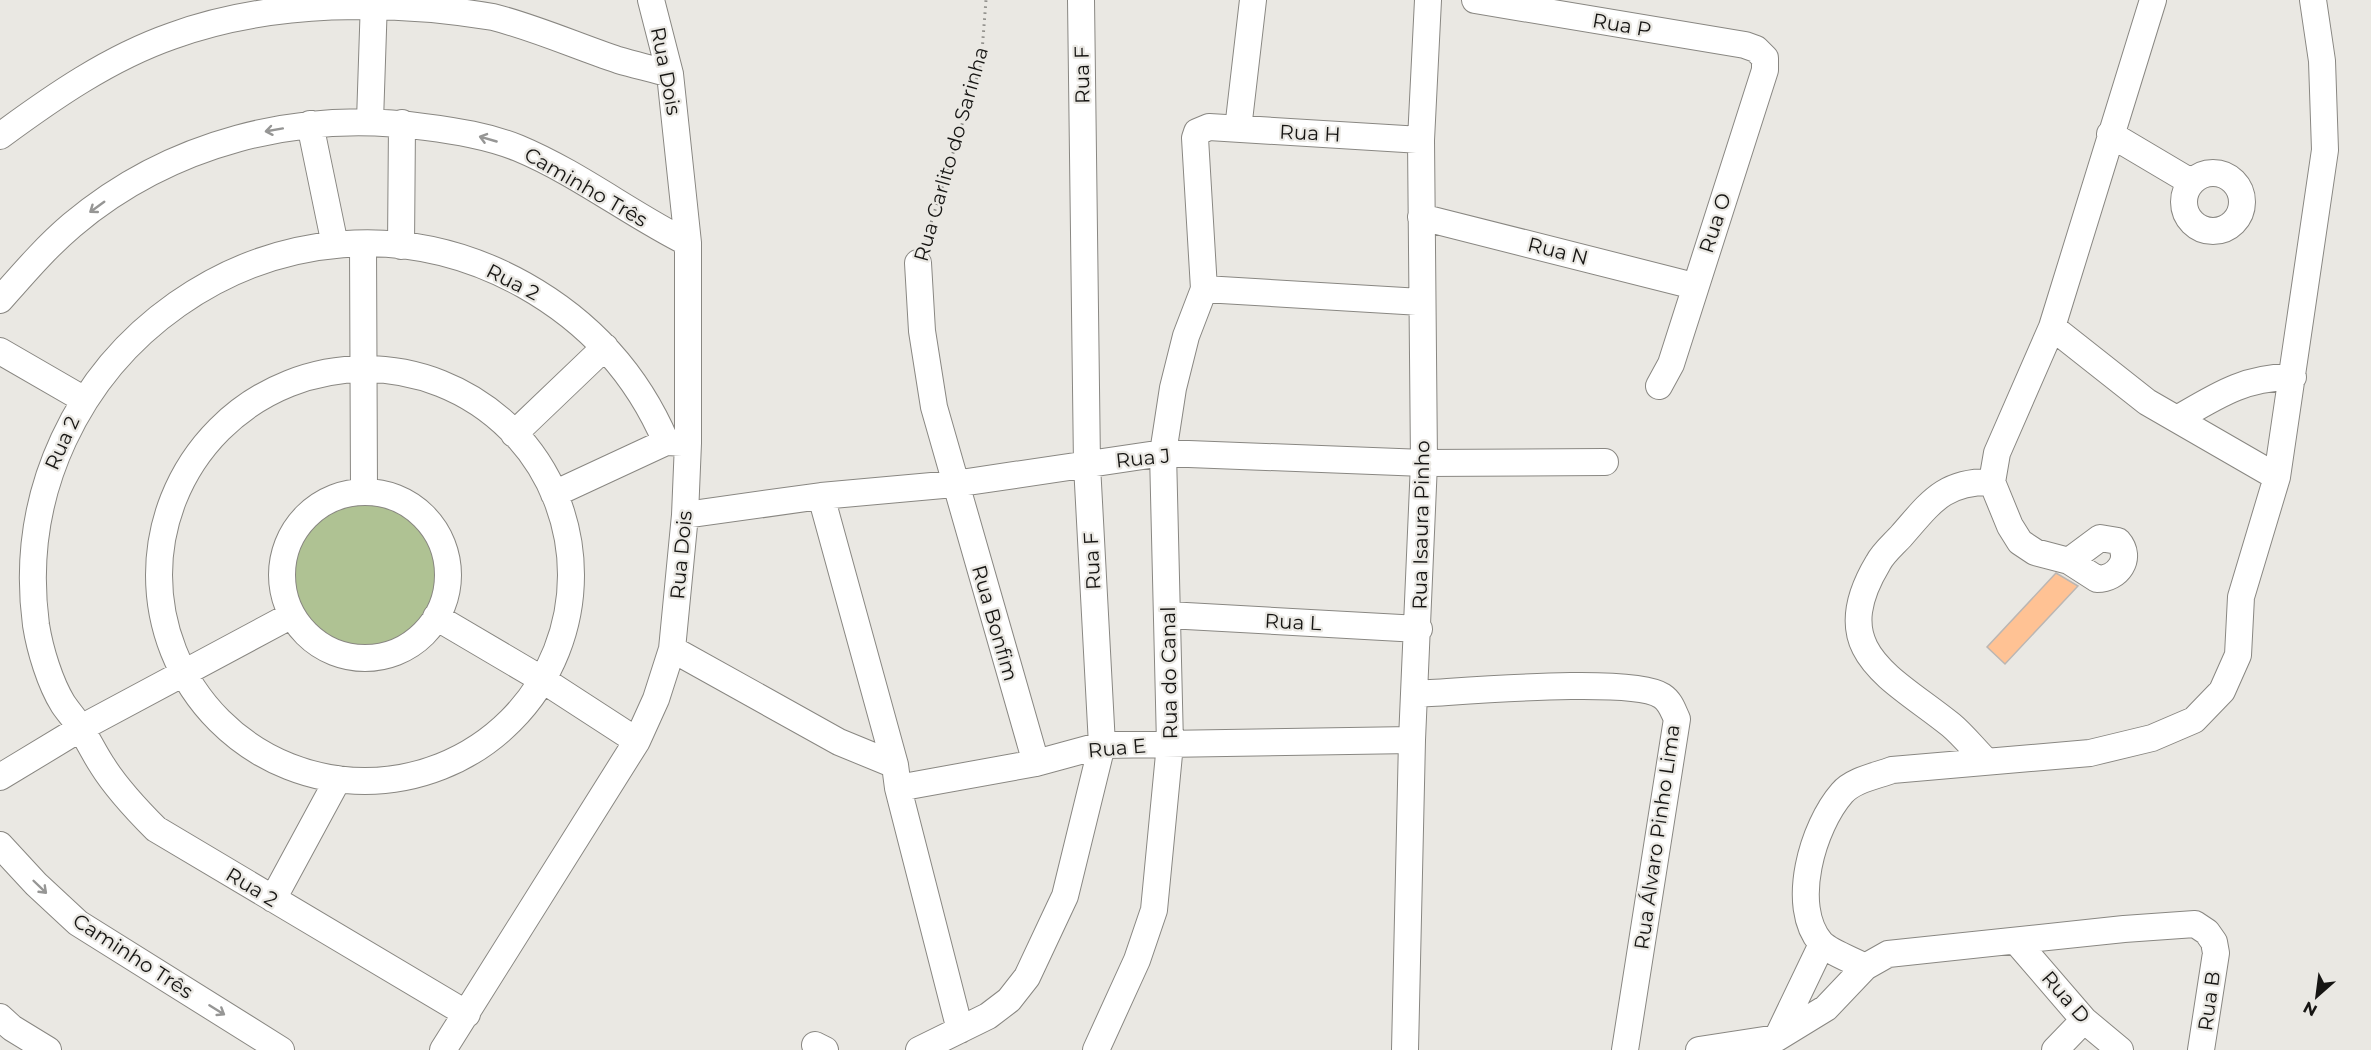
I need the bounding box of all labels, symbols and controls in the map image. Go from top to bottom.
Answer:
street label: Rua P [1591,8,1653,42]
street label: Rua Dois [646,25,686,117]
street label: Rua Carlito do Sarinha [909,44,993,264]
street label: Rua F [1069,46,1095,104]
street label: Rua H [1279,119,1341,147]
one-way arrow [265,125,284,136]
one-way arrow [479,133,498,144]
street label: Caminho Três [520,142,652,232]
street label: Rua O [1694,190,1736,256]
one-way arrow [89,201,105,213]
street label: Rua N [1525,232,1591,270]
street label: Rua 2 [482,259,544,305]
street label: Rua 2 [40,412,84,474]
street label: Rua Isaura Pinho [1408,440,1434,610]
street label: Rua J [1114,443,1172,473]
street label: Rua Dois [665,509,697,600]
street label: Rua F [1079,532,1105,590]
street label: Rua Bonfim [967,562,1023,684]
street label: Rua do Canal [1156,606,1182,740]
street label: Rua L [1264,609,1322,635]
street label: Rua Álvaro Pinho Lima [1629,723,1685,951]
street label: Rua E [1087,734,1147,762]
street label: Rua 2 [222,862,282,912]
one-way arrow [32,880,47,895]
street label: Caminho Três [69,908,198,1004]
street label: Rua D [2037,966,2095,1028]
north arrow [2287,966,2347,1026]
street label: Rua B [2193,970,2225,1032]
text: N [2300,997,2320,1020]
one-way arrow [208,1004,225,1016]

